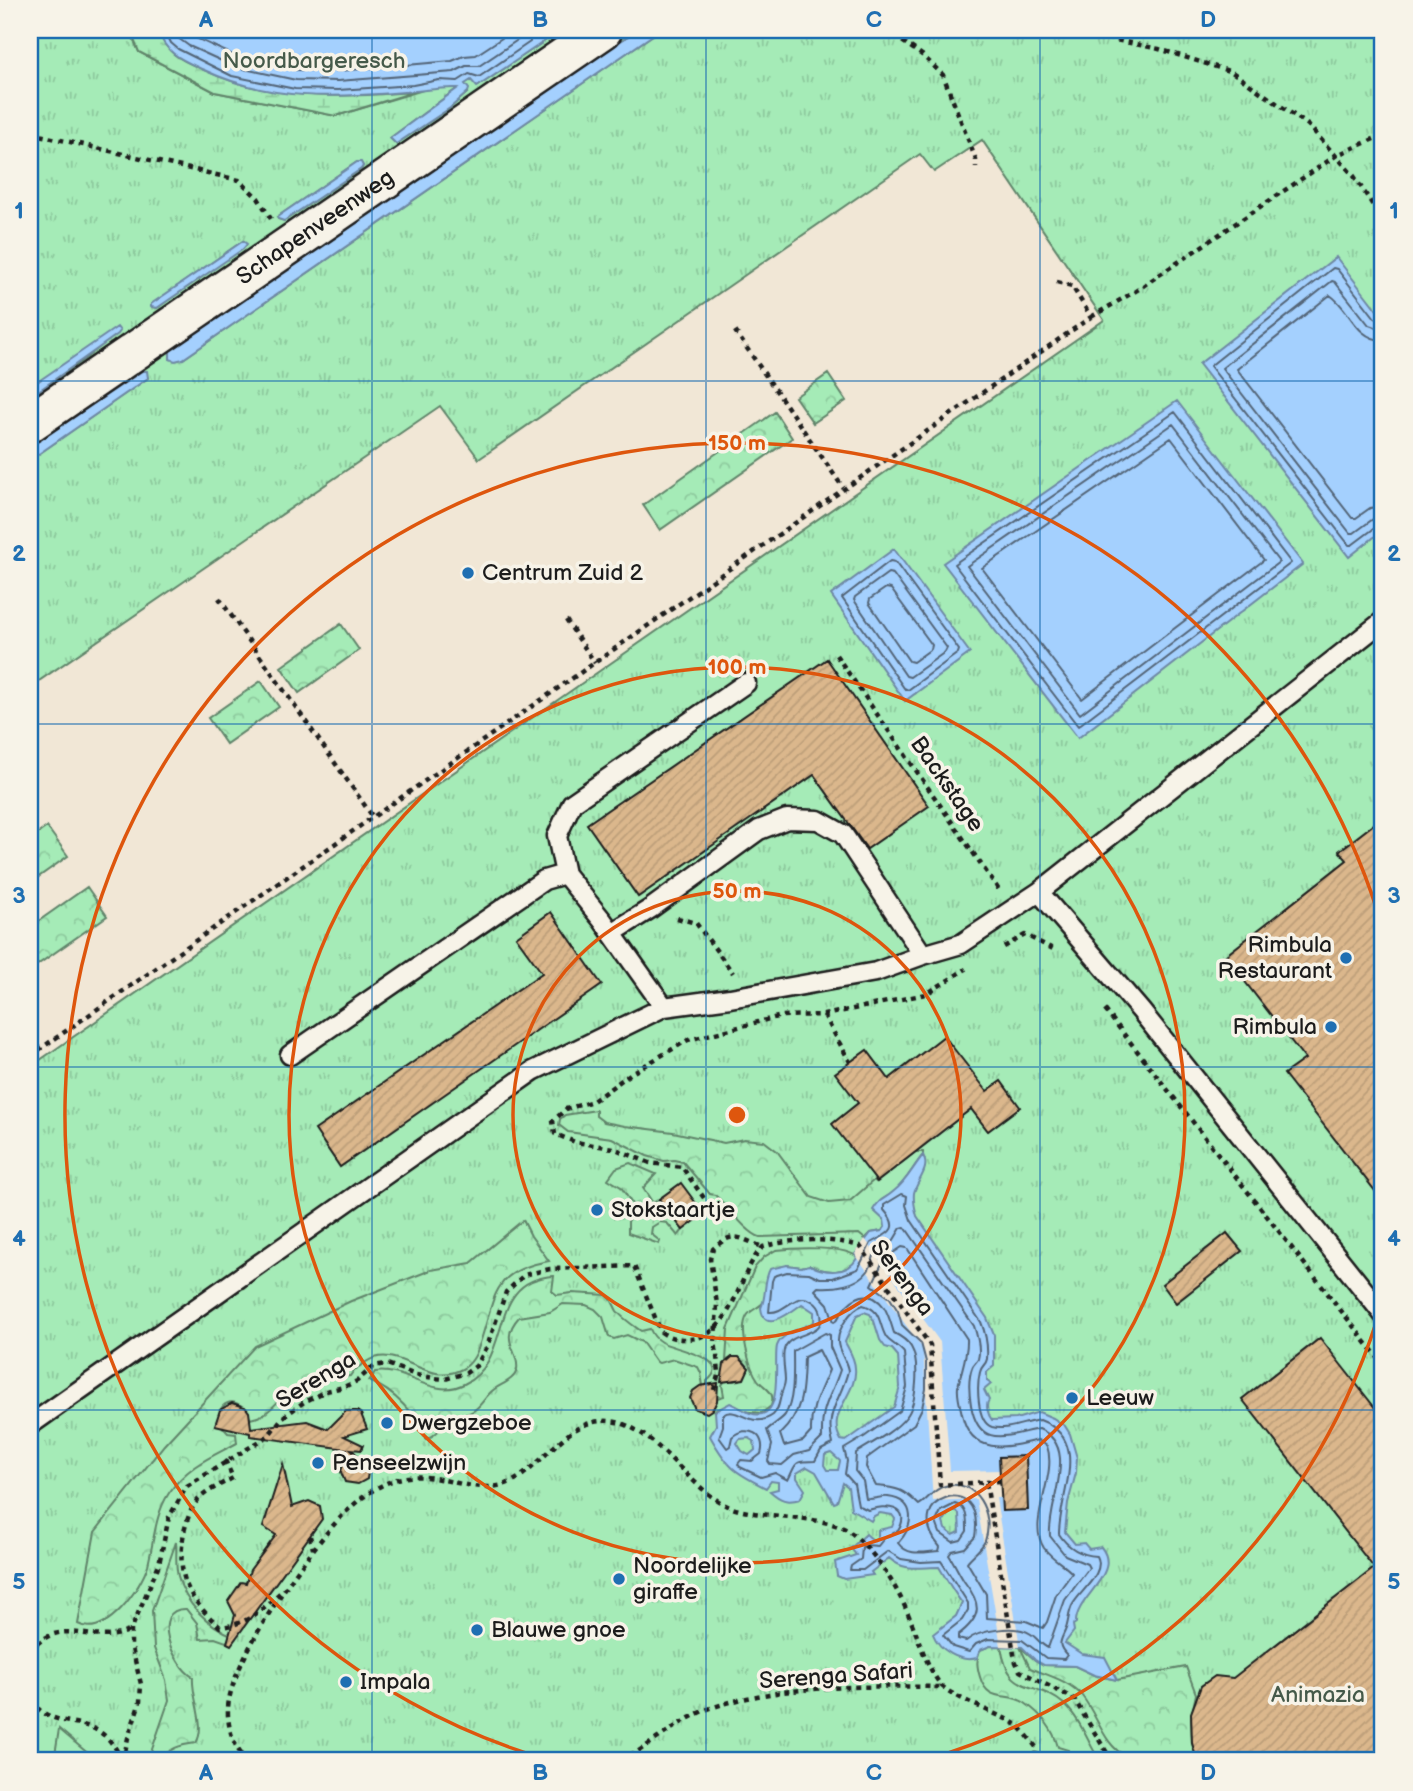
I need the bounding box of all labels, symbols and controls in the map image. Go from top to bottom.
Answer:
text: A [198,6,214,34]
text: B [532,6,548,34]
text: C [866,6,882,34]
text: D [1200,6,1216,34]
park label: Noordbargeresch [222,47,406,75]
street label: Schapenveenweg [231,163,400,291]
text: 1 [14,197,24,225]
text: 1 [1389,197,1399,225]
text: 150 m [708,431,766,456]
text: 2 [12,540,26,568]
text: 2 [1387,540,1401,568]
place label: Centrum Zuid 2 [482,559,644,587]
marker: Centrum Zuid 2 [460,565,476,581]
text: 100 m [708,655,766,680]
street label: Backstage [904,731,990,837]
text: 50 m [713,879,761,904]
text: 3 [12,882,26,910]
text: 3 [1387,882,1401,910]
place label: Rimbula Restaurant [1218,931,1332,985]
marker: Rimbula Restaurant [1338,950,1354,966]
place label: Rimbula [1233,1013,1317,1041]
marker: Rimbula [1323,1019,1339,1035]
centre of rings [725,1103,749,1127]
place label: Stokstaartje [611,1196,735,1224]
marker: Stokstaartje [589,1202,605,1218]
text: 4 [12,1225,26,1253]
text: 4 [1387,1225,1401,1253]
street label: Serenga [864,1234,940,1322]
street label: Serenga [271,1345,361,1415]
place label: Leeuw [1086,1384,1155,1412]
marker: Leeuw [1064,1390,1080,1406]
place label: Dwergzeboe [401,1409,532,1437]
marker: Dwergzeboe [379,1415,395,1431]
place label: Penseelzwijn [332,1449,466,1477]
marker: Penseelzwijn [310,1455,326,1471]
place label: Noordelijke giraffe [633,1552,752,1606]
text: 5 [12,1568,26,1596]
text: 5 [1387,1568,1401,1596]
marker: Noordelijke giraffe [611,1571,627,1587]
place label: Blauwe gnoe [491,1616,626,1644]
marker: Blauwe gnoe [469,1622,485,1638]
street label: Serenga Safari [758,1657,914,1695]
place label: Impala [360,1668,431,1696]
marker: Impala [338,1674,354,1690]
park label: Animazia [1271,1681,1365,1709]
text: A [198,1759,214,1787]
text: B [532,1759,548,1787]
text: C [866,1759,882,1787]
text: D [1200,1759,1216,1787]

